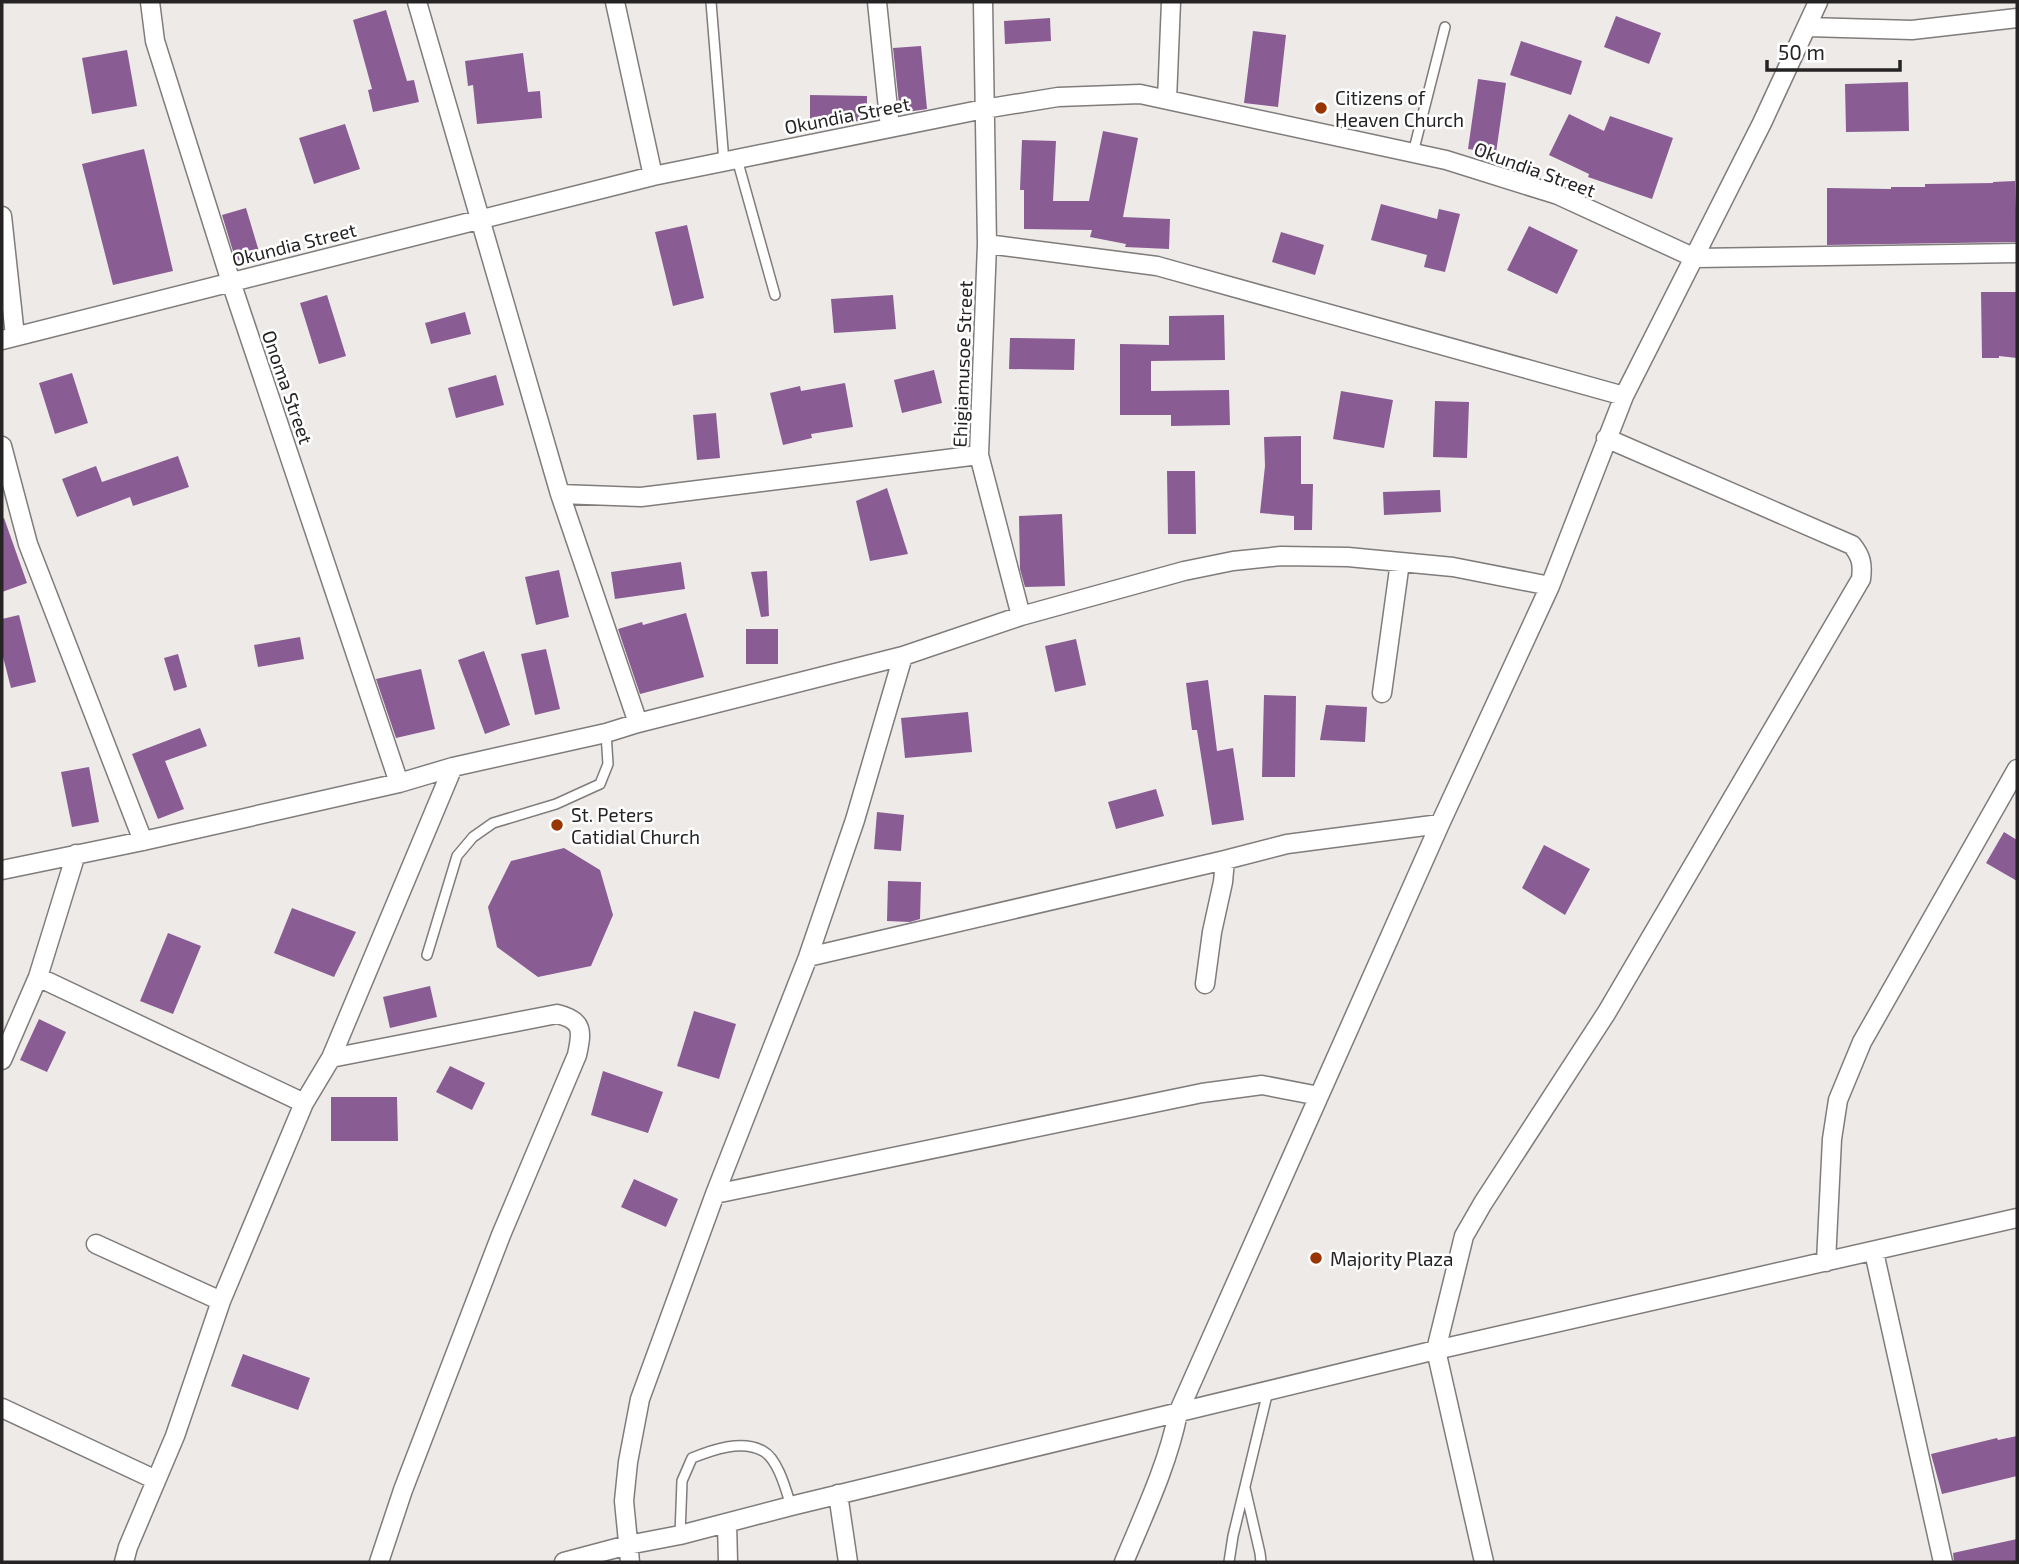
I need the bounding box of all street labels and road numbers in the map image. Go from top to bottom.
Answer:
street label: Okundia Street [782,92,912,138]
street label: Okundia Street [1471,136,1599,202]
street label: Okundia Street [229,217,359,271]
street label: Ehigiamusoe Street [948,280,976,448]
street label: Onoma Street [258,327,318,447]

